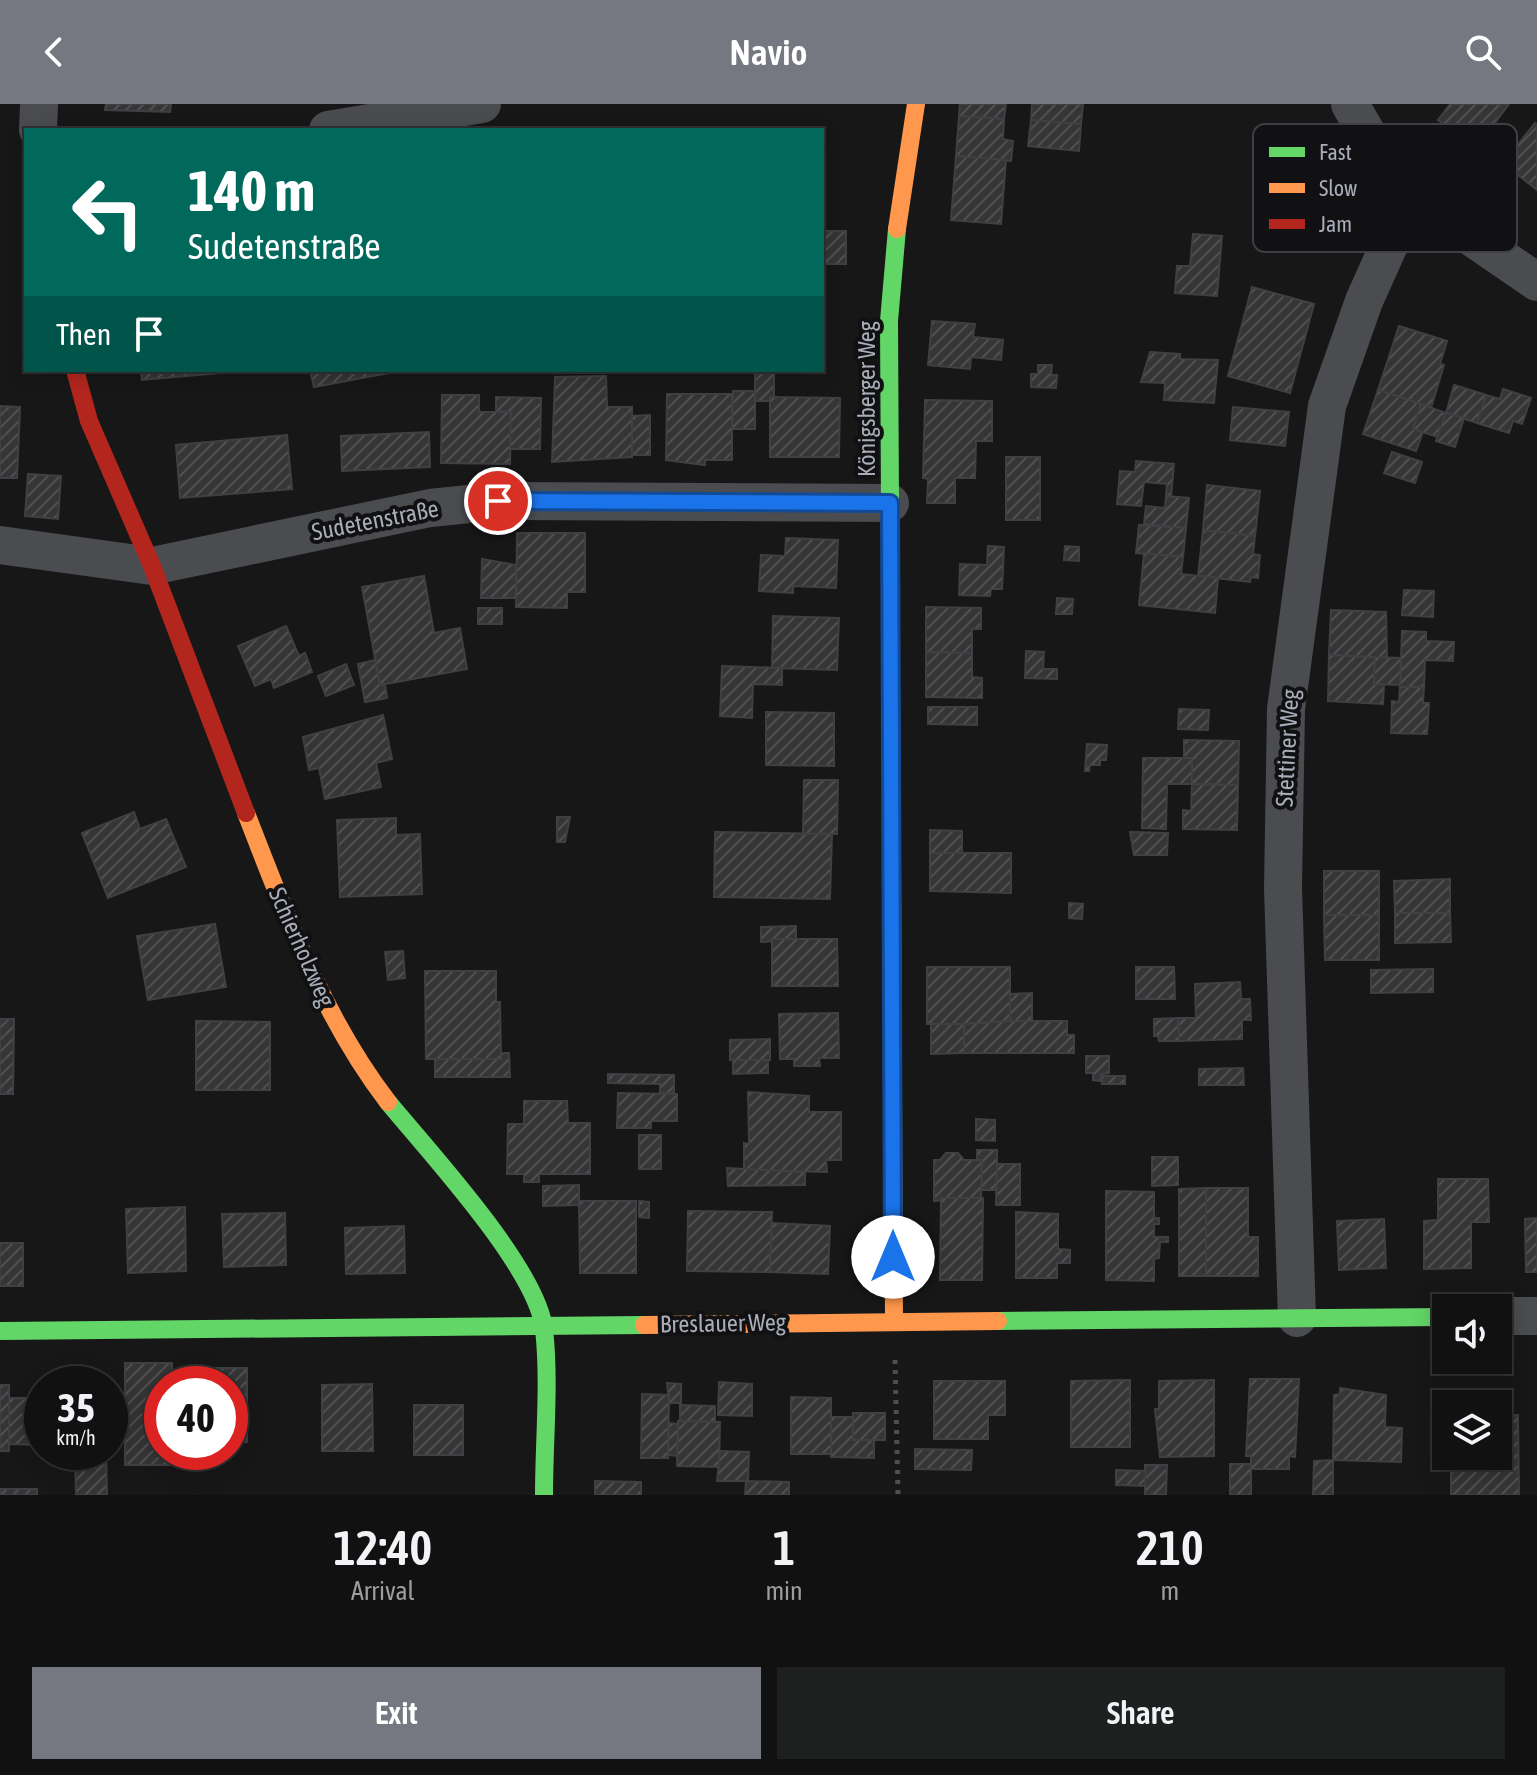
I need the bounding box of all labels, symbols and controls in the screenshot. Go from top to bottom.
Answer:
icon: back [32,30,76,74]
icon: search [1461,30,1505,74]
text: Navio [729,31,808,73]
legend [1253,124,1517,252]
text: Fast [1319,139,1352,165]
text: 140 m [188,159,315,223]
icon: left [56,160,160,264]
text: Slow [1319,175,1357,201]
text: Jam [1319,211,1352,237]
text: Sudetenstraße [188,225,381,267]
icon: arrive [127,312,171,356]
text: Then [56,317,111,351]
street label: Königsberger Weg [853,320,880,477]
pin [464,467,532,535]
icon: arrive [476,479,520,523]
street label: Sudetenstraße [309,494,441,546]
street label: Stettiner Weg [1270,688,1304,808]
street label: Schierholzweg [264,883,341,1011]
position arrow [851,1215,935,1299]
map controls [1432,1294,1512,1470]
button: sound [1432,1294,1512,1374]
street label: Breslauer Weg [660,1308,787,1338]
speed limit sign: 40 [144,1366,248,1470]
text: 35 [57,1385,95,1430]
button: layers [1432,1390,1512,1470]
text: km/h [56,1426,96,1449]
text: 12:40 [333,1520,432,1575]
text: 1 [773,1520,795,1575]
text: 210 [1136,1520,1204,1575]
text: Arrival [351,1576,414,1606]
text: min [765,1576,803,1606]
text: m [1160,1576,1179,1606]
button: Exit [32,1667,761,1759]
button: Share [777,1667,1505,1759]

